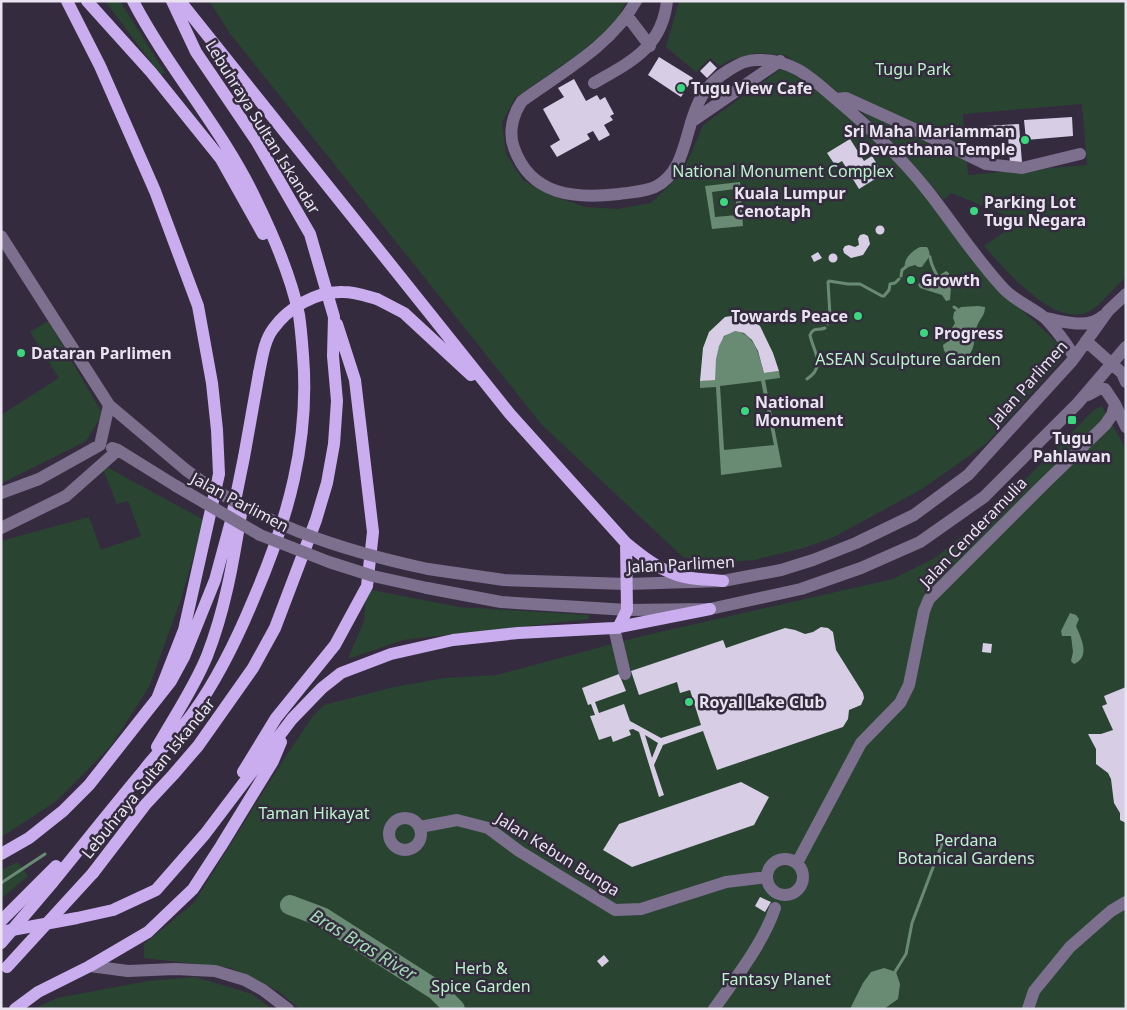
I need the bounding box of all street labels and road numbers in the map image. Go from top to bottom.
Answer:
street label: Lebuhraya Sultan Iskandar [200,36,326,218]
street label: Jalan Parlimen [982,336,1072,432]
street label: Jalan Parlimen [185,466,293,537]
street label: Jalan Cenderamulia [913,472,1032,593]
street label: Jalan Parlimen [625,550,735,578]
street label: Lebuhraya Sultan Iskandar [76,693,220,863]
street label: Jalan Kebun Bunga [490,806,624,901]

